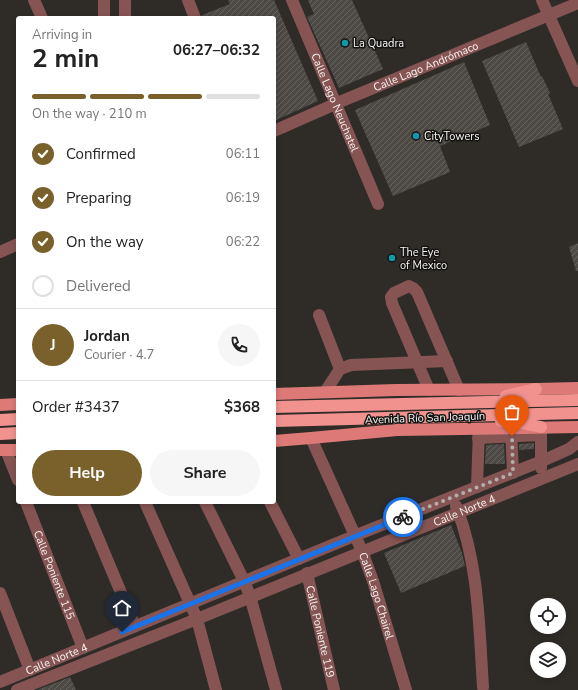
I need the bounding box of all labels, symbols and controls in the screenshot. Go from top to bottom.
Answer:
text: Arriving in [32,26,92,44]
place label: La Quadra [353,36,404,51]
marker: La Quadra [340,38,350,48]
street label: Calle Lago Andrómaco [371,38,481,95]
text: 06:27–06:32 [173,40,260,60]
text: 2 min [32,41,99,76]
street label: Calle Lago Neuchatel [308,51,363,155]
text: On the way · 210 m [32,105,147,123]
place label: CityTowers [424,129,480,144]
marker: CityTowers [411,131,421,141]
icon: check [32,143,54,165]
text: Confirmed [66,144,136,164]
text: 06:11 [226,145,260,163]
icon: check [32,187,54,209]
text: Preparing [66,188,131,208]
text: 06:19 [226,189,260,207]
icon: check [32,231,54,253]
text: On the way [66,232,144,252]
text: 06:22 [226,233,260,251]
place label: The Eye of Mexico [400,245,447,273]
marker: The Eye of Mexico [387,253,397,263]
text: Delivered [66,276,131,296]
button: phone [218,324,260,366]
text: Jordan [84,326,130,346]
text: J [50,335,56,355]
text: Courier · 4.7 [84,346,154,364]
pin [495,395,529,436]
text: Order #3437 [32,397,120,417]
text: $368 [224,397,260,417]
icon: bag [501,401,523,423]
street label: Avenida Río San Joaquín [365,408,485,428]
button: Help [32,450,142,496]
button: Share [150,450,260,496]
street label: Calle Norte 4 [431,491,498,530]
courier [383,497,423,537]
icon: bike [392,506,414,528]
street label: Calle Poniente 115 [30,528,79,622]
street label: Calle Lago Chairel [356,550,398,642]
street label: Calle Poniente 119 [303,584,338,679]
pin [105,591,139,632]
icon: home [111,597,133,619]
map controls [530,598,566,678]
button: locate [530,598,566,634]
street label: Calle Norte 4 [23,639,90,678]
button: layers [530,642,566,678]

